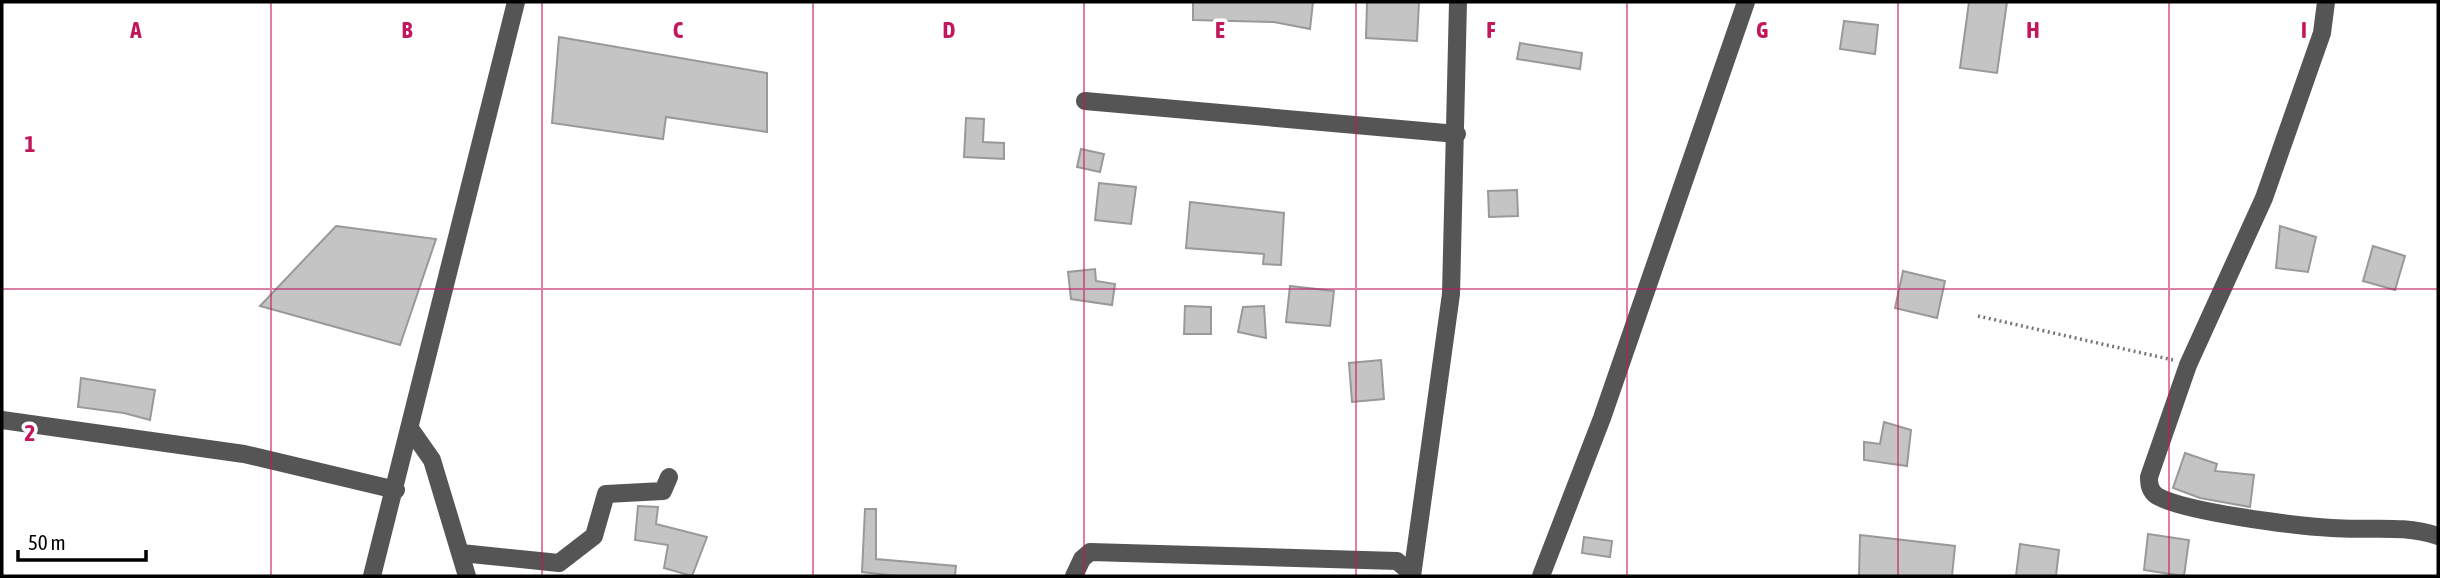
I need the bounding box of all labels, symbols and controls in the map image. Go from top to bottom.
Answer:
text: A [129,17,142,43]
text: B [402,17,413,43]
text: C [673,17,684,43]
text: D [943,17,956,43]
text: E [1215,17,1225,43]
text: F [1486,17,1496,43]
text: G [1756,17,1768,43]
text: H [2026,17,2040,43]
text: I [2301,17,2307,43]
text: 1 [25,131,36,157]
text: 2 [25,420,35,446]
scale bar [18,518,145,562]
text: 50 m [28,530,66,554]

